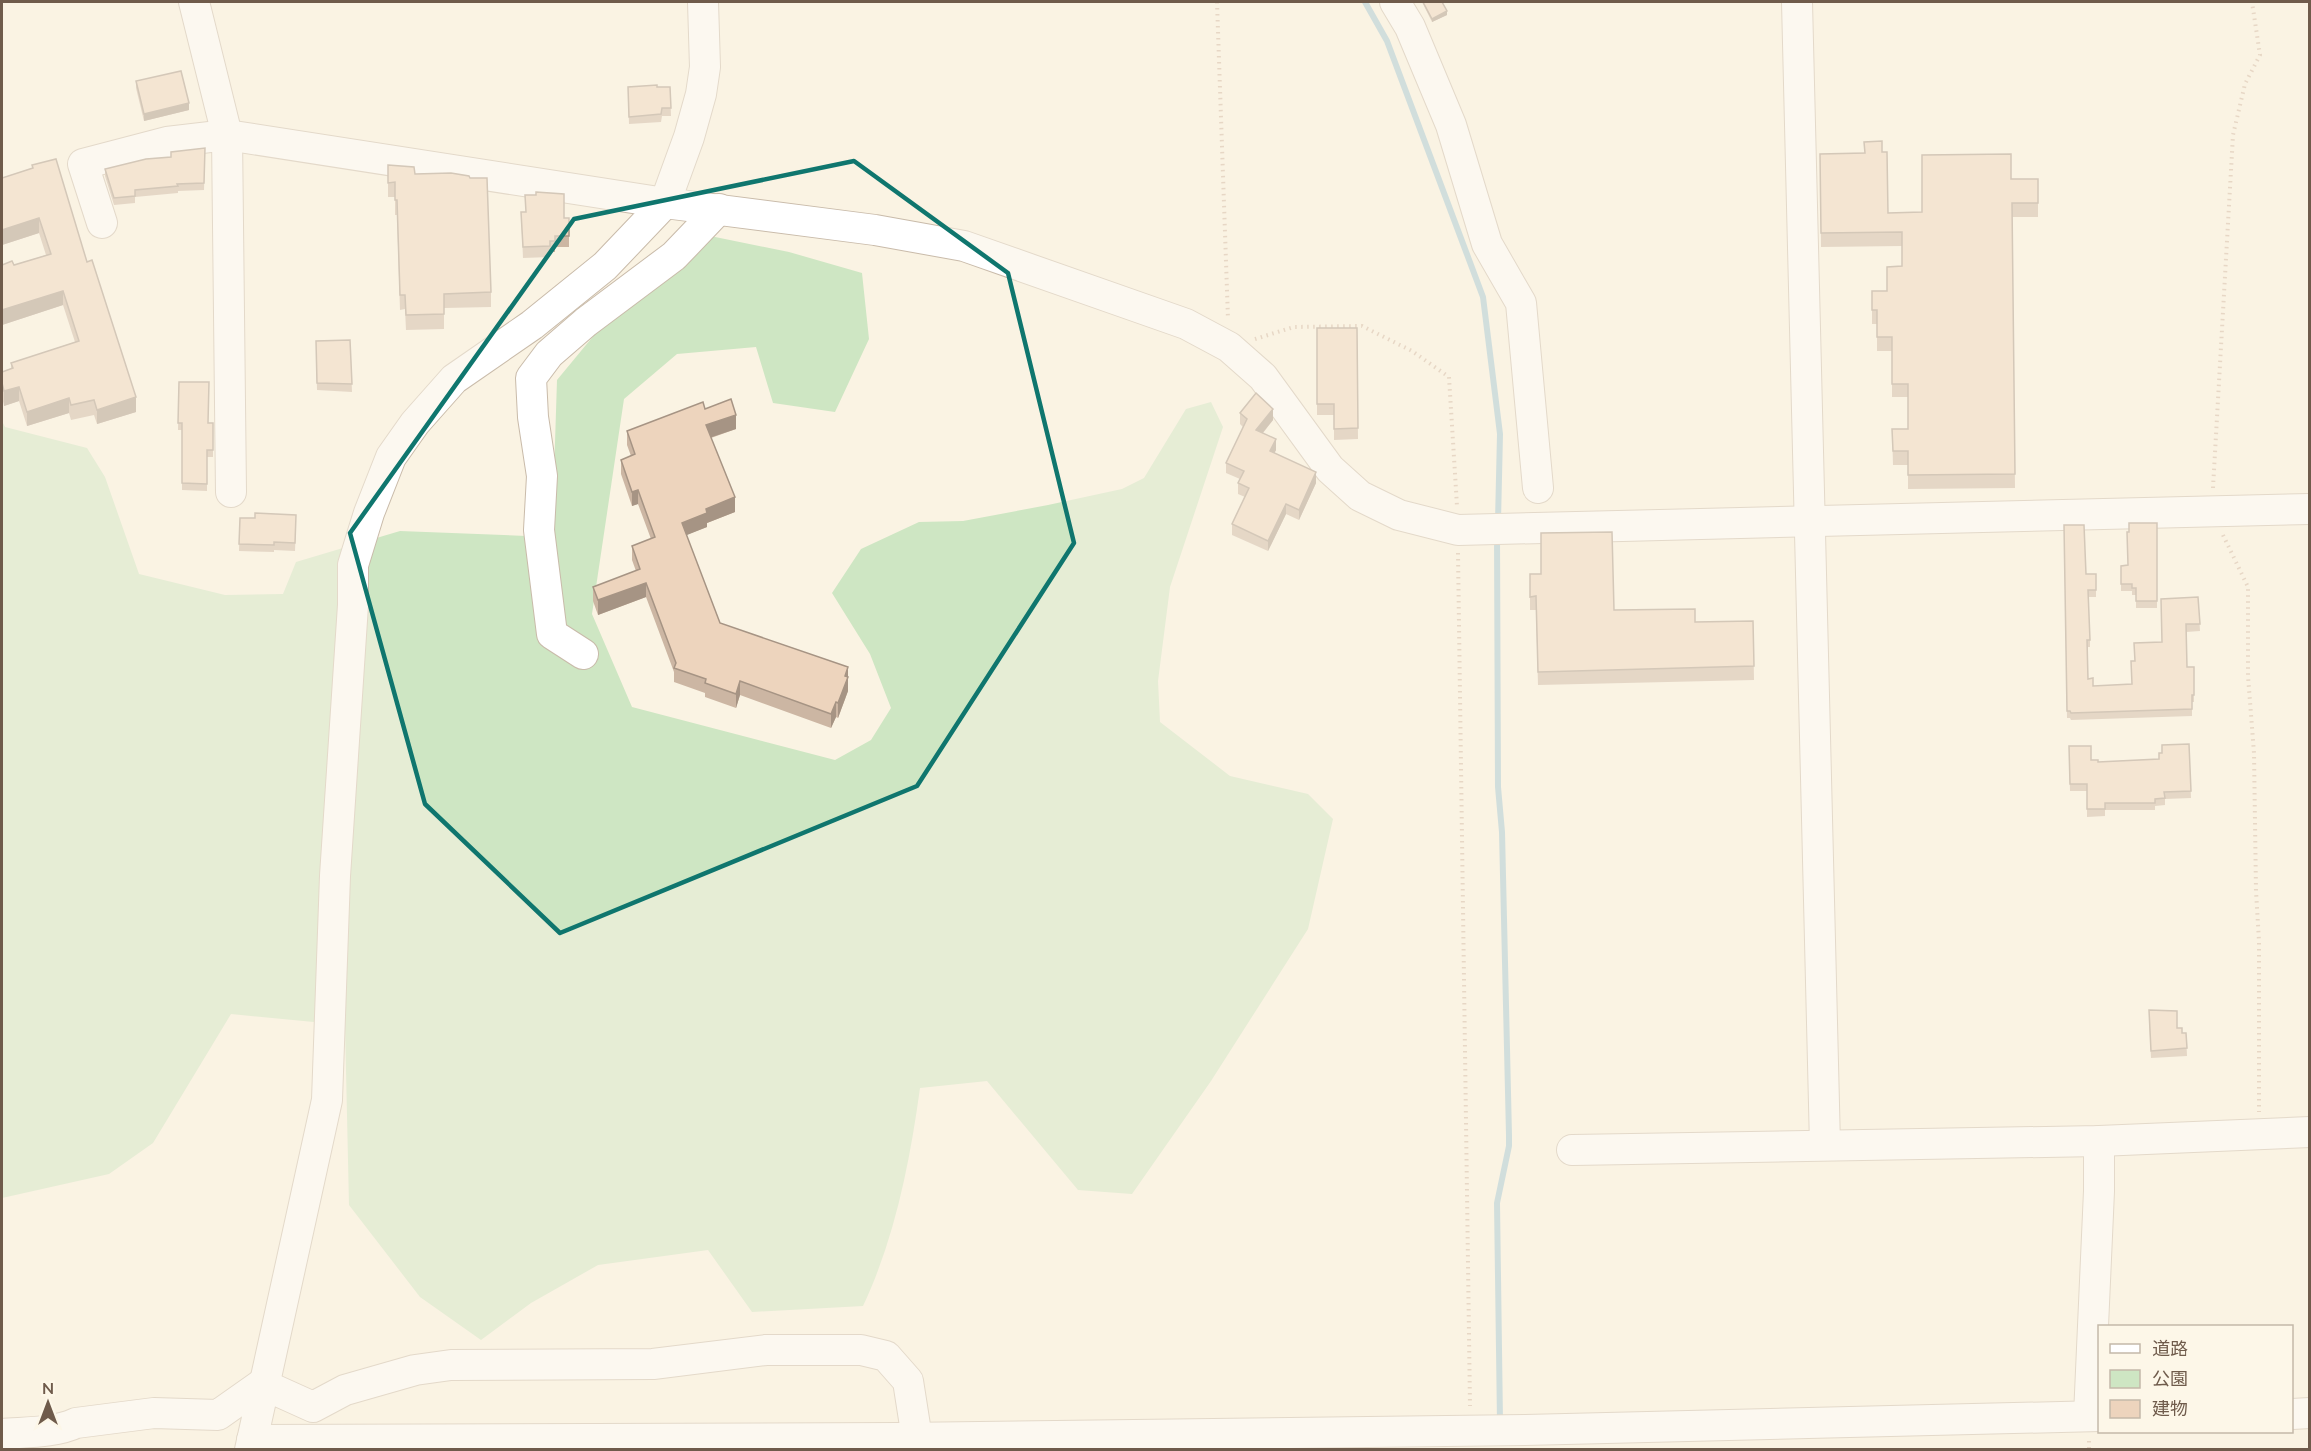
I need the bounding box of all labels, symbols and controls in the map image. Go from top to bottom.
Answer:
legend [2098,1325,2293,1433]
text: 道路 [2152,1337,2188,1360]
text: 公園 [2152,1367,2188,1390]
north arrow [18,1373,78,1433]
text: N [42,1378,54,1398]
text: 建物 [2152,1397,2188,1420]

